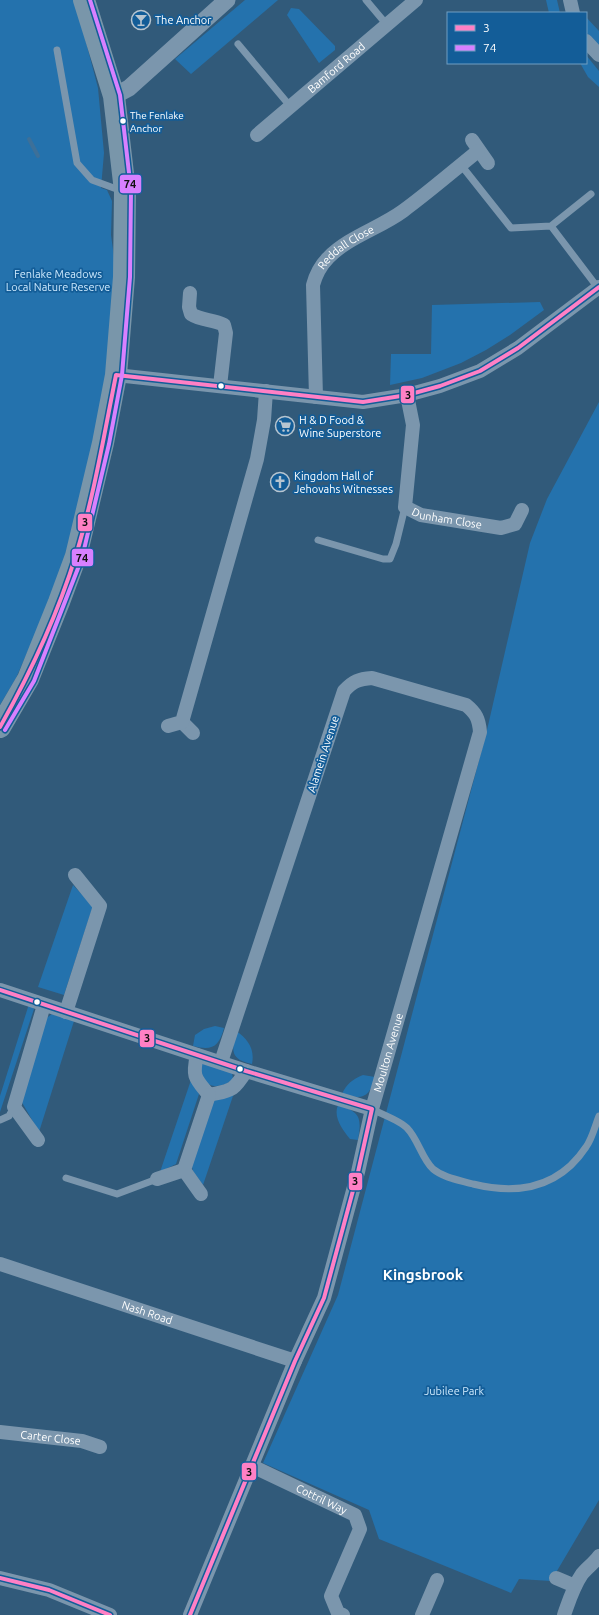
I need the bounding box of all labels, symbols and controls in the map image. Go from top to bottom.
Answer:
bar icon: The Anchor [130,9,152,31]
legend [447,12,587,64]
place label: The Anchor [155,14,212,26]
text: 3 [483,21,490,34]
street label: Bamford Road [305,40,367,95]
text: 74 [483,41,497,54]
place label: The Fenlake Anchor [130,110,184,134]
marker: The Fenlake Anchor [118,116,128,126]
line badge: 74 [119,174,142,194]
text: 74 [124,178,136,190]
street label: Reddall Close [315,223,376,271]
park label: Fenlake Meadows Local Nature Reserve [6,268,110,293]
unlabelled marker [216,381,226,391]
line badge: 3 [400,385,415,404]
text: 3 [405,389,411,401]
place label: H & D Food & Wine Superstore [299,414,381,439]
supermarket icon: H & D Food & Wine Superstore [274,415,296,437]
place label: Kingdom Hall of Jehovahs Witnesses [294,470,393,495]
church icon: Kingdom Hall of Jehovahs Witnesses [269,471,291,493]
street label: Dunham Close [410,505,483,531]
line badge: 3 [77,513,93,532]
text: 3 [82,516,88,528]
line badge: 74 [71,548,94,567]
text: 74 [76,552,88,564]
street label: Alamein Avenue [305,714,341,794]
unlabelled marker [32,997,42,1007]
street label: Moulton Avenue [371,1012,405,1094]
line badge: 3 [139,1029,155,1048]
text: 3 [144,1032,150,1044]
unlabelled marker [235,1064,245,1074]
line badge: 3 [348,1172,363,1191]
text: 3 [352,1175,358,1187]
district label: Kingsbrook [383,1266,464,1283]
street label: Nash Road [120,1299,174,1326]
park label: Jubilee Park [424,1385,485,1397]
street label: Carter Close [20,1428,81,1447]
line badge: 3 [241,1462,257,1481]
text: 3 [246,1466,252,1478]
street label: Cottril Way [294,1482,350,1517]

